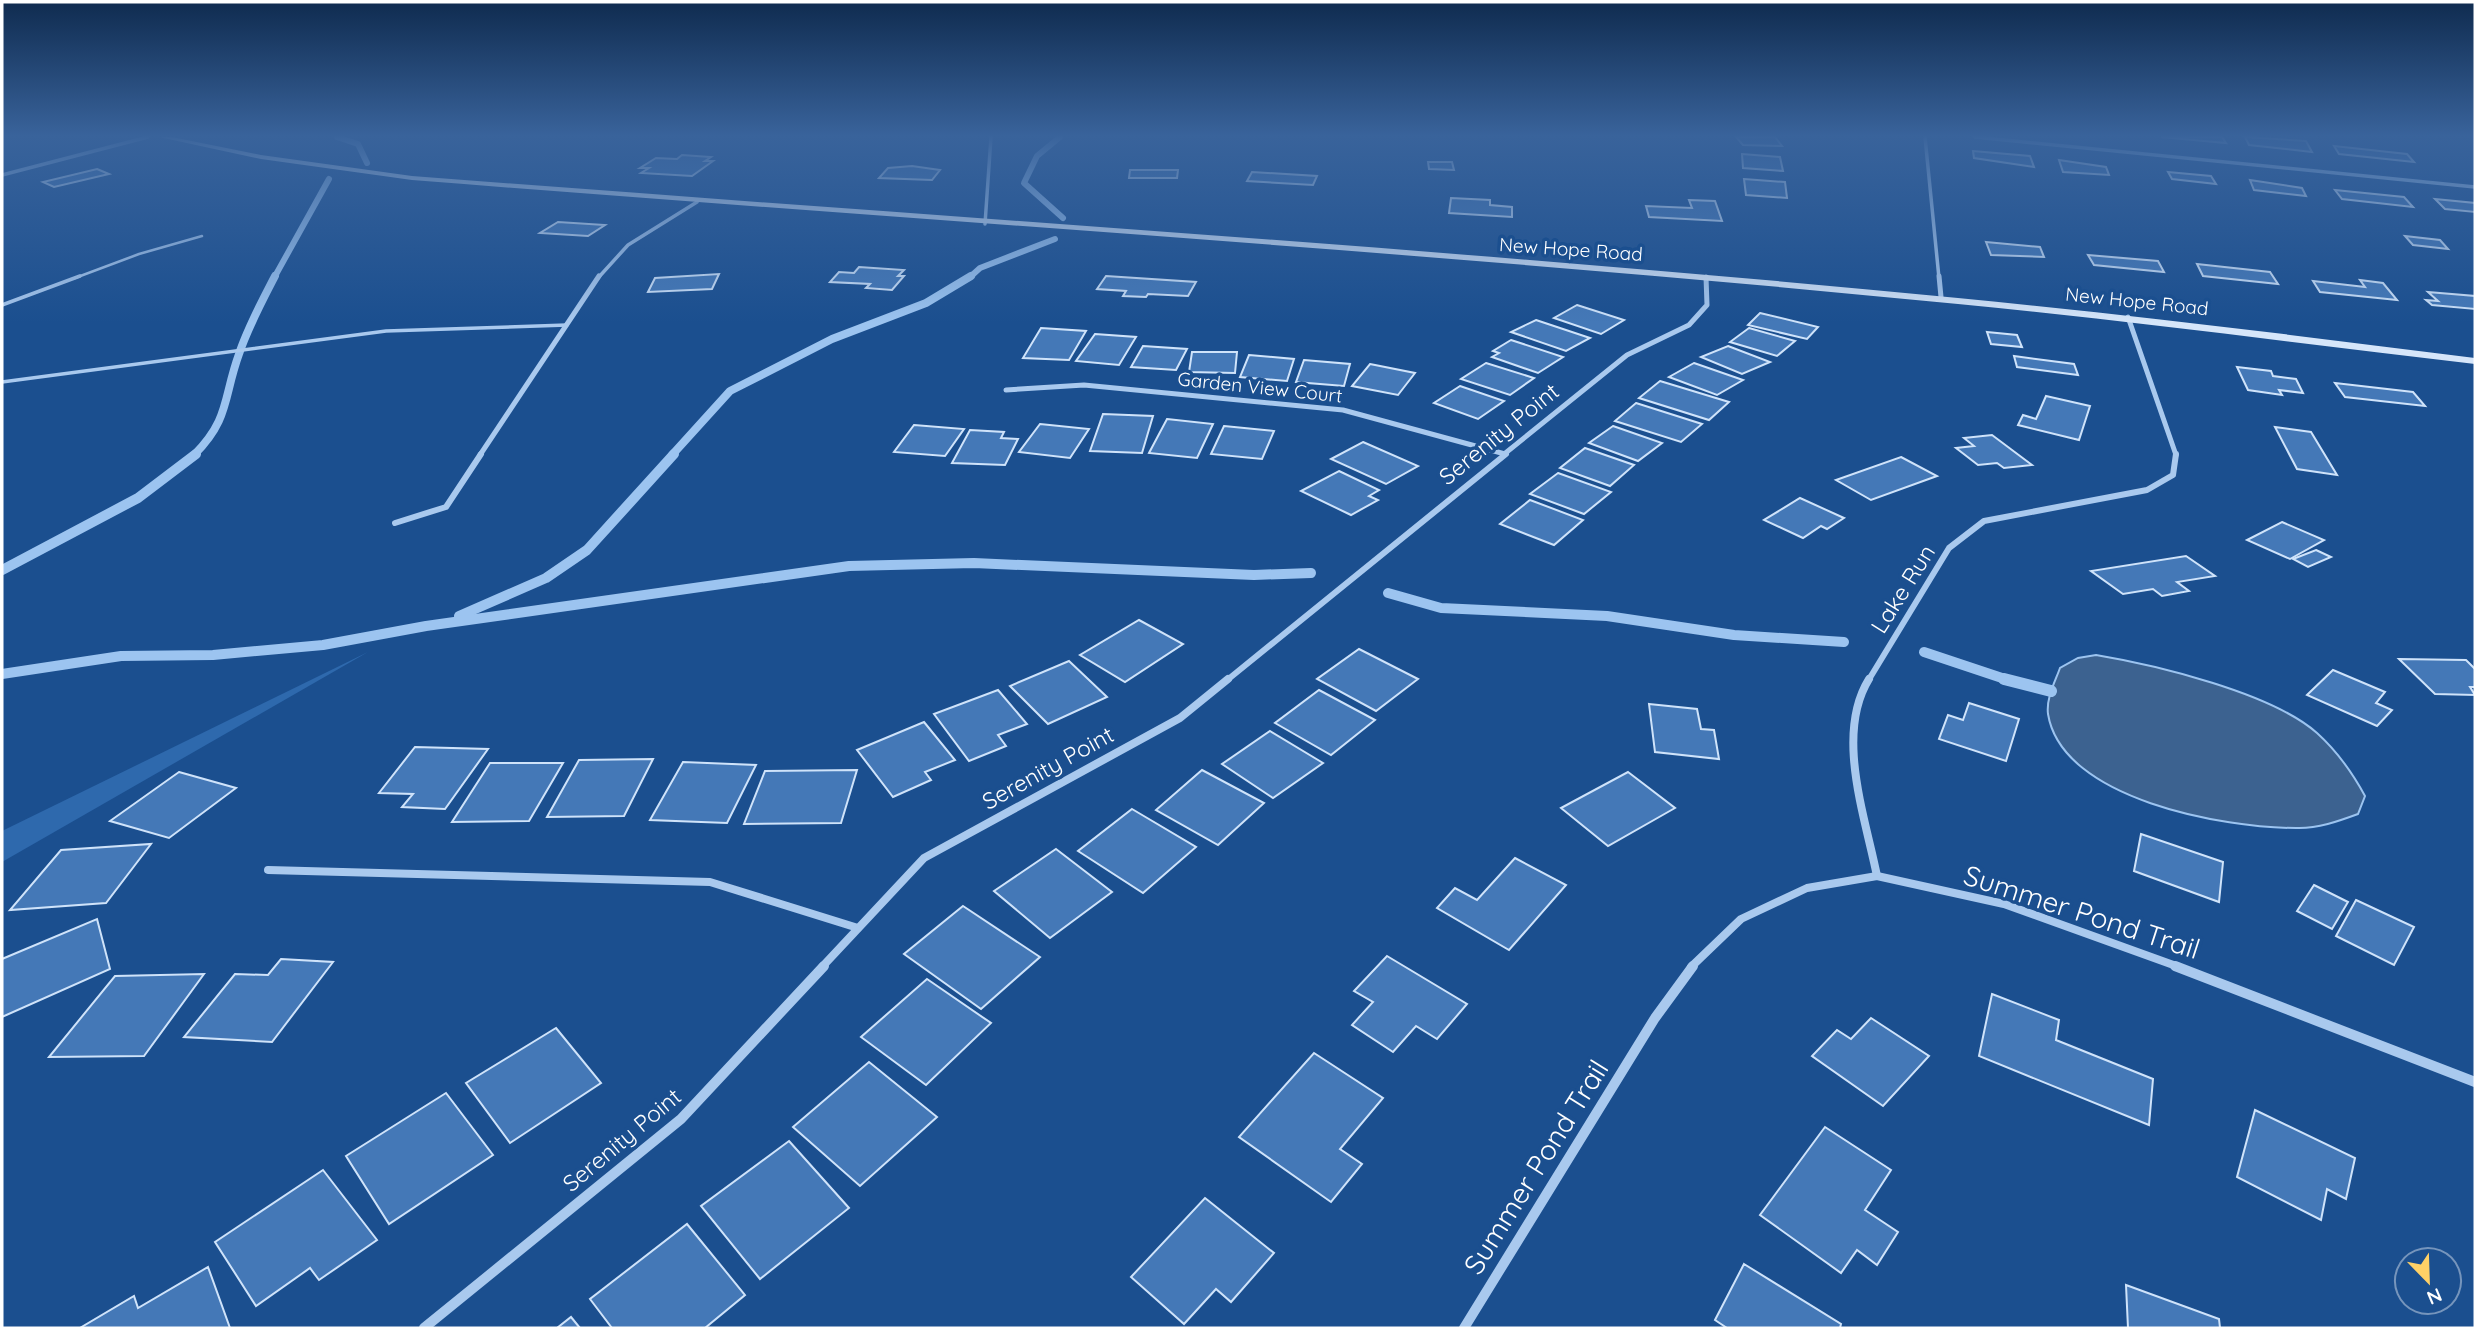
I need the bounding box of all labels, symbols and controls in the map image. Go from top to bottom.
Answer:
street label: New Hope Road [1498,232,1644,266]
street label: New Hope Road [2064,282,2210,320]
street label: Garden View Court [1176,366,1344,408]
street label: Serenity Point [1433,376,1565,491]
street label: Lake Run [1864,539,1941,638]
street label: Serenity Point [977,719,1119,816]
street label: Summer Pond Trail [1960,857,2205,966]
street label: Summer Pond Trail [1456,1053,1616,1280]
street label: Serenity Point [556,1081,687,1198]
north arrow [2393,1246,2463,1316]
text: N [2424,1283,2446,1310]

